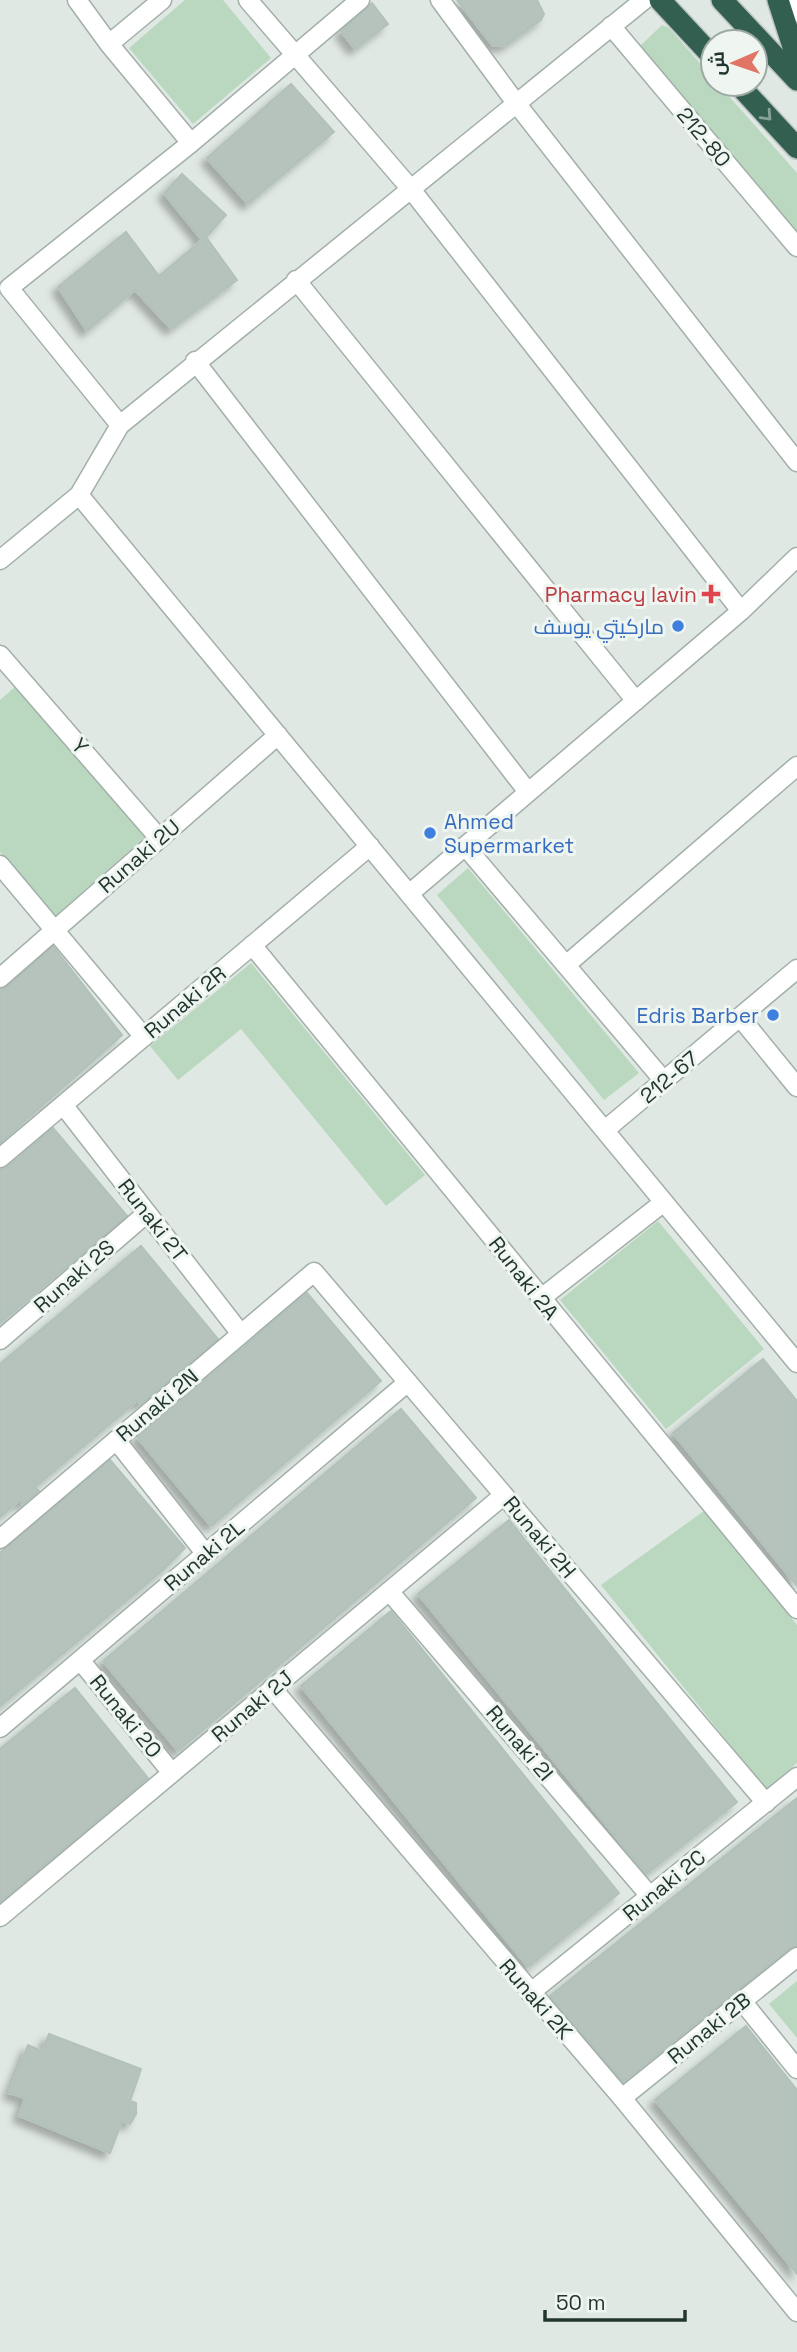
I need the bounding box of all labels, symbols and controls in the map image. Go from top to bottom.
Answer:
north arrow [699,28,769,98]
text: ش [705,51,730,76]
street label: 212-80 [671,101,737,173]
one-way arrow [759,108,772,121]
place label: Pharmacy lavin [545,581,697,608]
marker: Pharmacy lavin [703,586,719,602]
place label: ماركيتي يوسف [534,613,664,643]
marker: ماركيتي يوسف [670,618,686,634]
street label: Y [66,732,95,760]
place label: Ahmed Supermarket [444,808,574,859]
street label: Runaki 2U [93,813,185,899]
marker: Ahmed Supermarket [422,825,438,841]
street label: Runaki 2R [138,960,232,1044]
place label: Edris Barber [636,1002,759,1029]
marker: Edris Barber [765,1007,781,1023]
street label: 212-67 [634,1045,704,1109]
street label: Runaki 2T [112,1173,194,1267]
street label: Runaki 2A [483,1231,565,1325]
street label: Runaki 2S [28,1234,120,1318]
street label: Runaki 2N [110,1363,204,1447]
street label: Runaki 2H [498,1490,582,1584]
street label: Runaki 2L [158,1513,250,1597]
street label: Runaki 2J [206,1664,298,1748]
street label: Runaki 2O [84,1669,168,1763]
street label: Runaki 2I [481,1700,559,1786]
street label: Runaki 2C [617,1843,711,1927]
street label: Runaki 2K [494,1953,579,2045]
street label: Runaki 2B [662,1986,756,2070]
scale bar [545,2278,685,2322]
text: 50 m [556,2289,606,2316]

